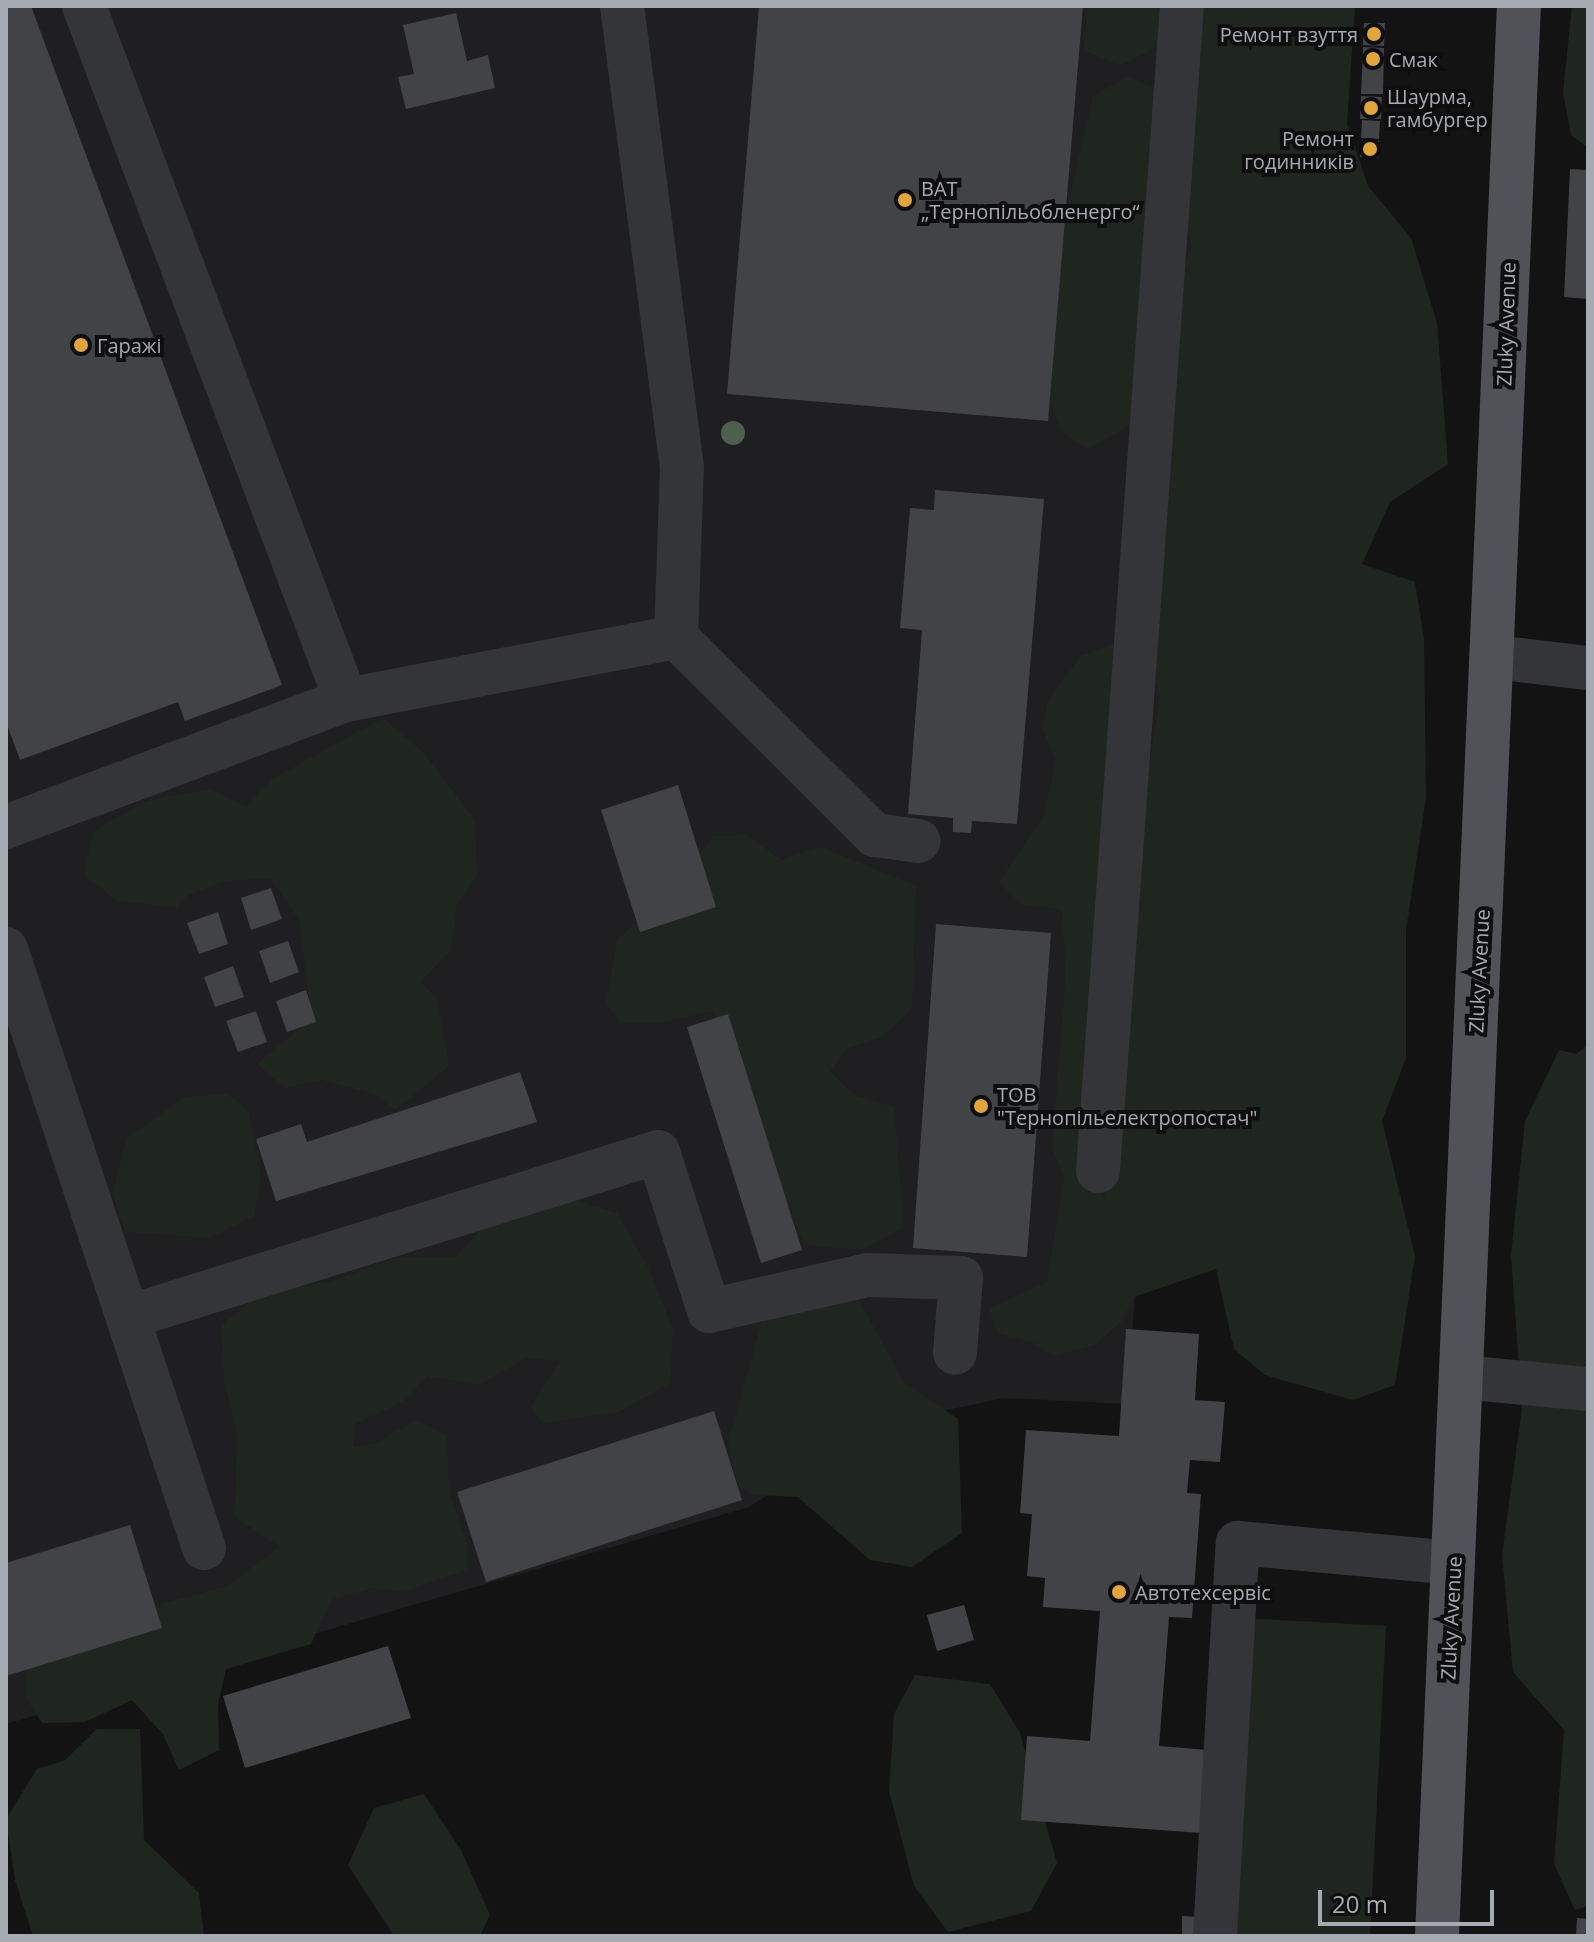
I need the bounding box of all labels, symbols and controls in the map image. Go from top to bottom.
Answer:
place label: Ремонт взуття [1220,22,1358,46]
marker: Ремонт взуття [1365,25,1383,43]
place label: Смак [1389,47,1438,71]
marker: Смак [1364,50,1382,68]
place label: Шаурма, гамбургер [1387,84,1488,131]
marker: Шаурма, гамбургер [1362,99,1380,117]
place label: Ремонт годинників [1244,126,1354,173]
marker: Ремонт годинників [1361,140,1379,158]
place label: ВАТ „Тернопільобленерго“ [921,176,1139,223]
marker: ВАТ „Тернопільобленерго“ [896,191,914,209]
street label: Zluky Avenue [1492,262,1520,386]
place label: Гаражі [97,333,162,357]
marker: Гаражі [72,336,90,354]
street label: Zluky Avenue [1464,908,1494,1034]
place label: ТОВ "Тернопільелектропостач" [997,1082,1257,1129]
marker: ТОВ "Тернопільелектропостач" [972,1097,990,1115]
street label: Zluky Avenue [1436,1555,1466,1681]
place label: Автотехсервіс [1135,1580,1271,1604]
marker: Автотехсервіс [1110,1583,1128,1601]
scale bar [1322,1874,1498,1924]
text: 20 m [1332,1887,1388,1920]

